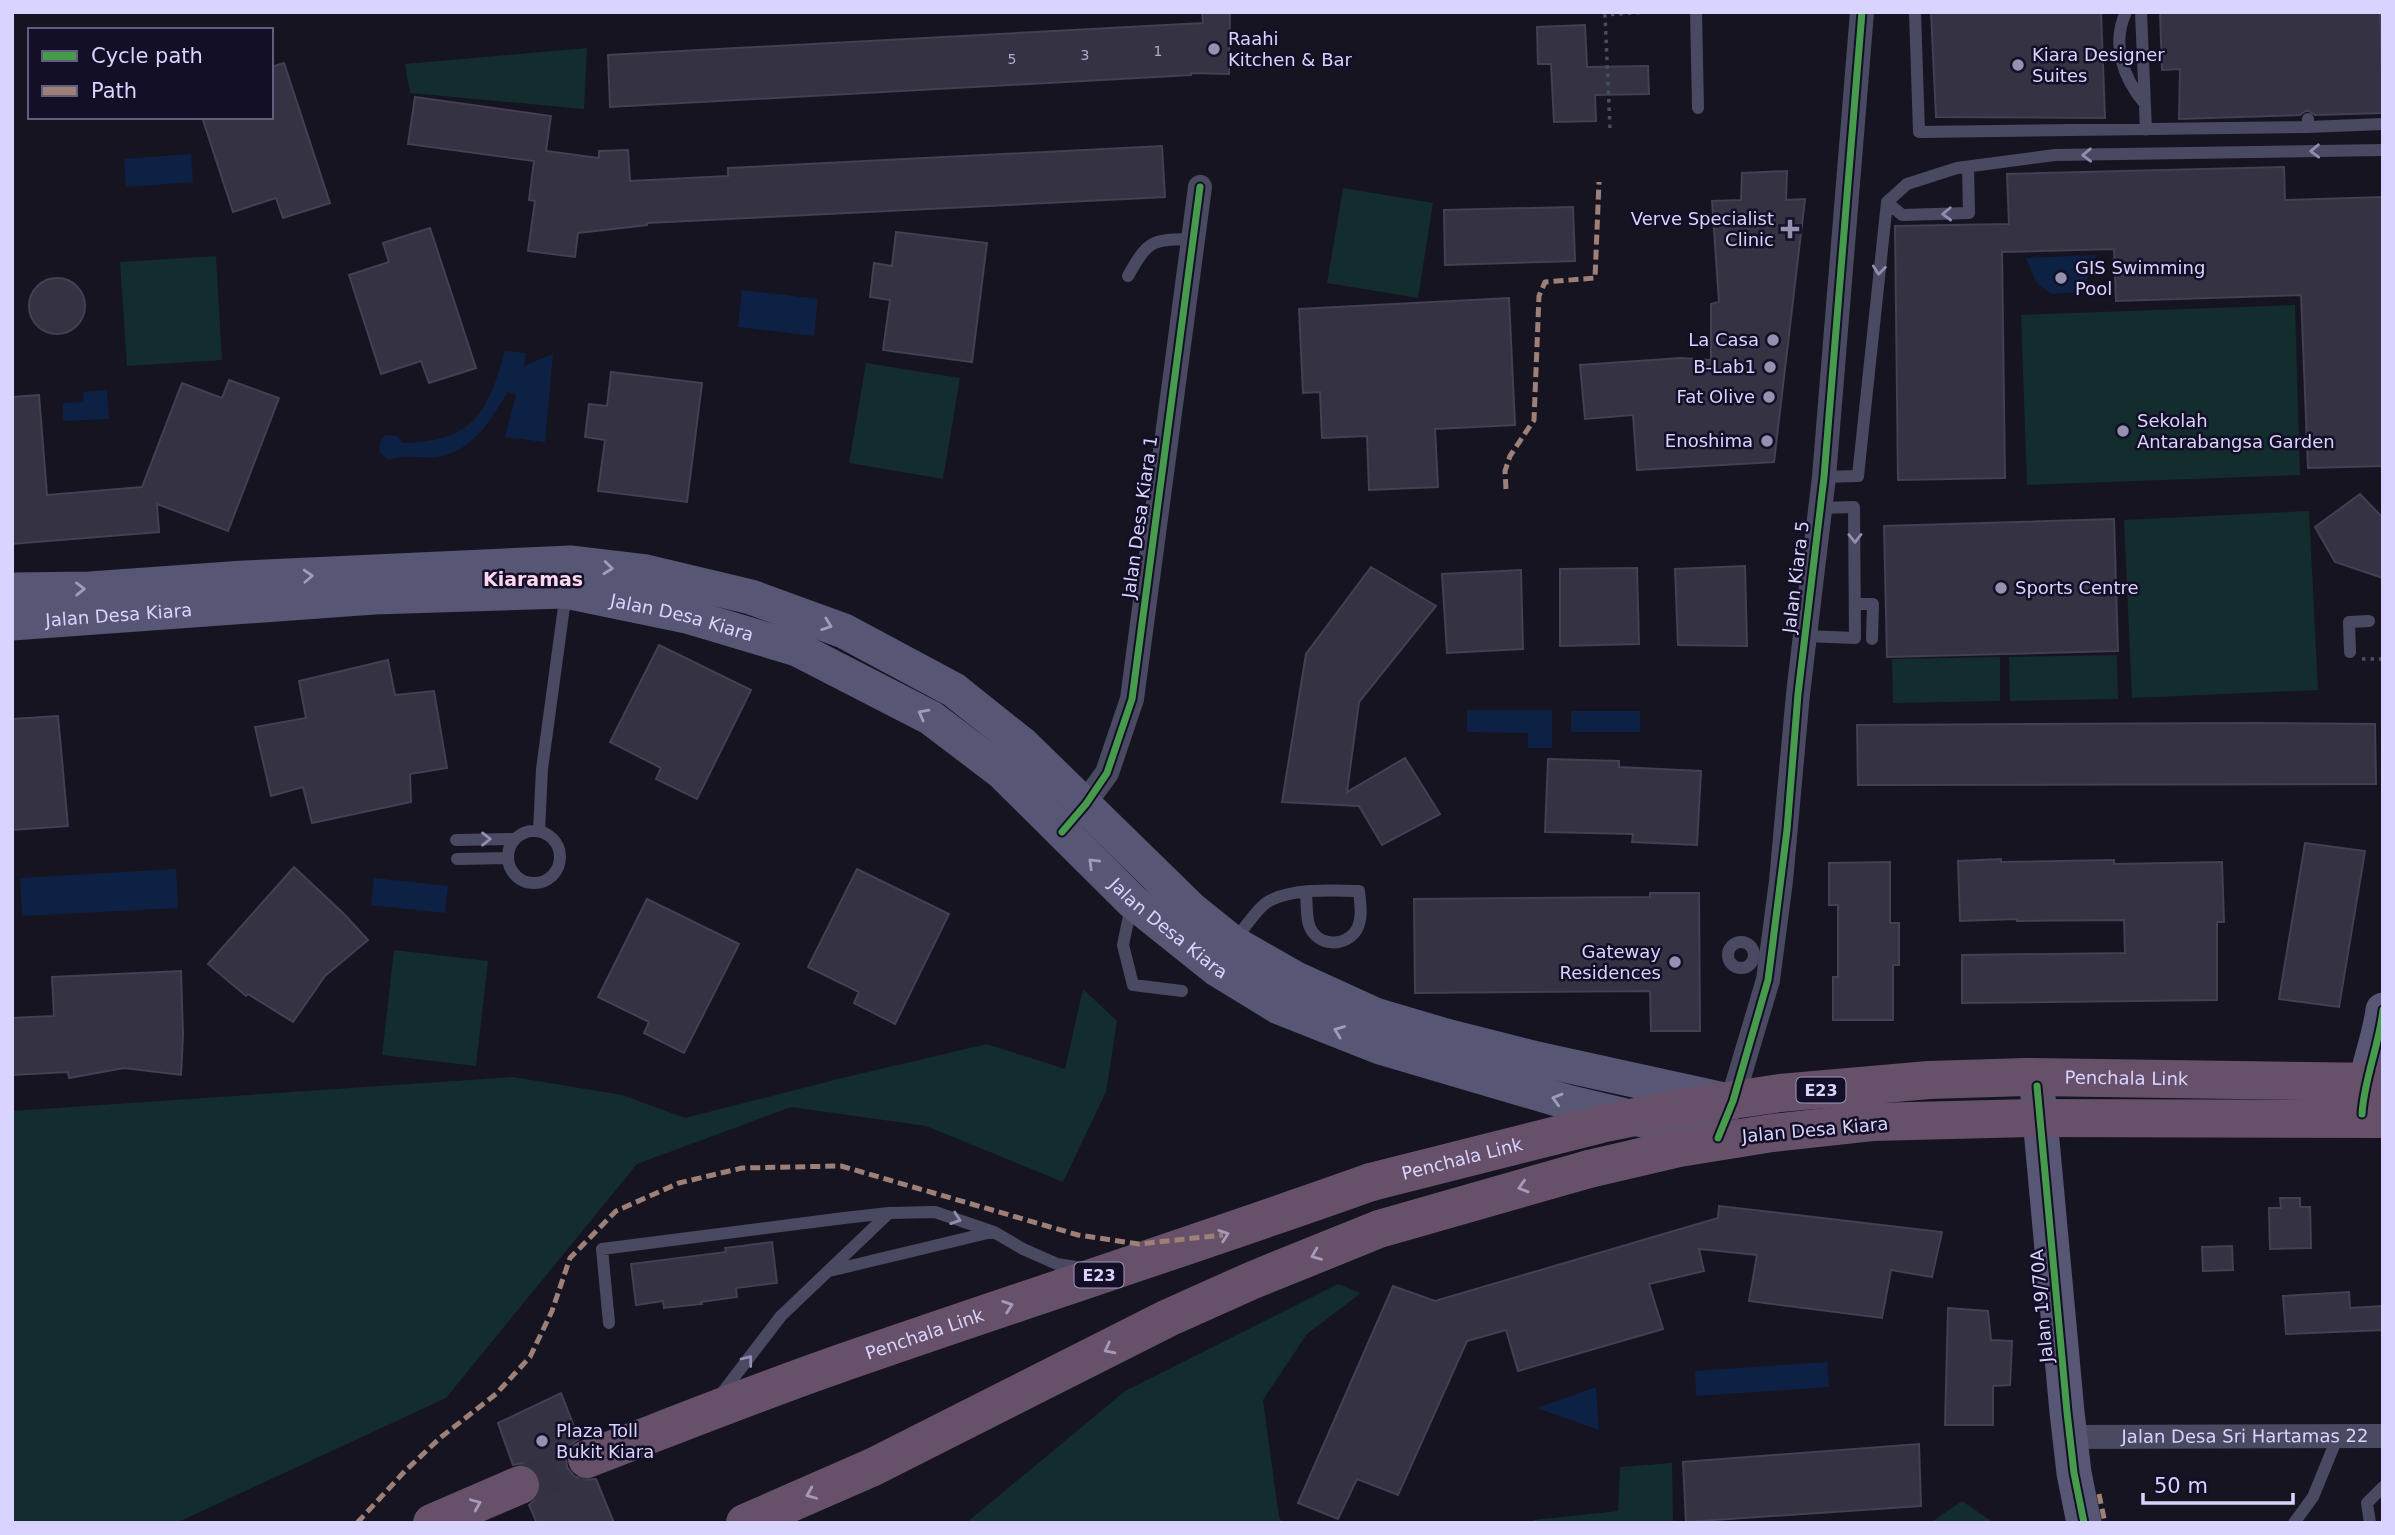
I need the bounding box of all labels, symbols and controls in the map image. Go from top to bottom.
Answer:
legend [28,28,273,119]
place label: Raahi Kitchen & Bar [1228,28,1353,70]
marker: Raahi Kitchen & Bar [1206,41,1222,57]
house number: 1 [1154,43,1162,59]
text: Cycle path [91,44,203,68]
place label: Kiara Designer Suites [2032,44,2165,86]
house number: 3 [1081,47,1089,63]
house number: 5 [1008,51,1016,67]
marker: Kiara Designer Suites [2010,57,2026,73]
text: Path [91,79,137,103]
one-way arrow [2309,143,2319,159]
one-way arrow [2081,147,2092,162]
one-way arrow [1942,206,1953,221]
place label: Verve Specialist Clinic [1631,208,1774,250]
marker: Verve Specialist Clinic [1780,219,1800,239]
place label: GIS Swimming Pool [2075,257,2205,299]
one-way arrow [1872,264,1887,276]
marker: GIS Swimming Pool [2053,270,2069,286]
place label: La Casa [1688,329,1759,350]
marker: La Casa [1765,332,1781,348]
place label: B-Lab1 [1693,356,1756,377]
marker: B-Lab1 [1762,359,1778,375]
place label: Fat Olive [1677,386,1755,407]
marker: Fat Olive [1761,389,1777,405]
place label: Sekolah Antarabangsa Garden [2137,410,2335,452]
marker: Sekolah Antarabangsa Garden [2115,423,2131,439]
place label: Enoshima [1665,430,1753,451]
marker: Enoshima [1759,433,1775,449]
street label: Jalan Desa Kiara 1 [1118,434,1161,601]
street label: Jalan Kiara 5 [1778,520,1813,635]
one-way arrow [1847,534,1863,544]
one-way arrow [602,560,614,575]
one-way arrow [302,568,313,583]
district label: Kiaramas [483,568,583,590]
place label: Sports Centre [2015,577,2139,598]
marker: Sports Centre [1993,580,2009,596]
one-way arrow [76,581,86,597]
street label: Jalan Desa Kiara [608,589,756,645]
street label: Jalan Desa Kiara [44,599,193,631]
one-way arrow [821,616,833,630]
one-way arrow [917,709,930,722]
one-way arrow [480,832,491,847]
one-way arrow [1089,858,1102,871]
street label: Jalan Desa Kiara [1104,873,1231,983]
place label: Gateway Residences [1560,941,1661,983]
marker: Gateway Residences [1667,954,1683,970]
one-way arrow [1334,1026,1346,1040]
street label: Penchala Link [2064,1067,2189,1089]
road number: E23 [1797,1078,1846,1102]
one-way arrow [1551,1092,1563,1107]
street label: Jalan Desa Kiara [1740,1113,1889,1146]
street label: Penchala Link [1399,1133,1525,1184]
one-way arrow [1517,1178,1529,1193]
one-way arrow [950,1211,962,1225]
one-way arrow [1217,1229,1229,1243]
one-way arrow [1311,1246,1323,1260]
street label: Jalan 19/70A [2026,1248,2057,1365]
road number: E23 [1074,1262,1124,1288]
one-way arrow [1001,1300,1013,1314]
street label: Penchala Link [863,1304,987,1364]
one-way arrow [1104,1341,1116,1354]
one-way arrow [739,1355,752,1367]
place label: Plaza Toll Bukit Kiara [556,1420,654,1462]
street label: Jalan Desa Sri Hartamas 22 [2120,1425,2368,1447]
marker: Plaza Toll Bukit Kiara [534,1433,550,1449]
scale bar [2143,1462,2294,1506]
text: 50 m [2154,1474,2208,1498]
one-way arrow [806,1486,818,1500]
one-way arrow [469,1498,481,1512]

